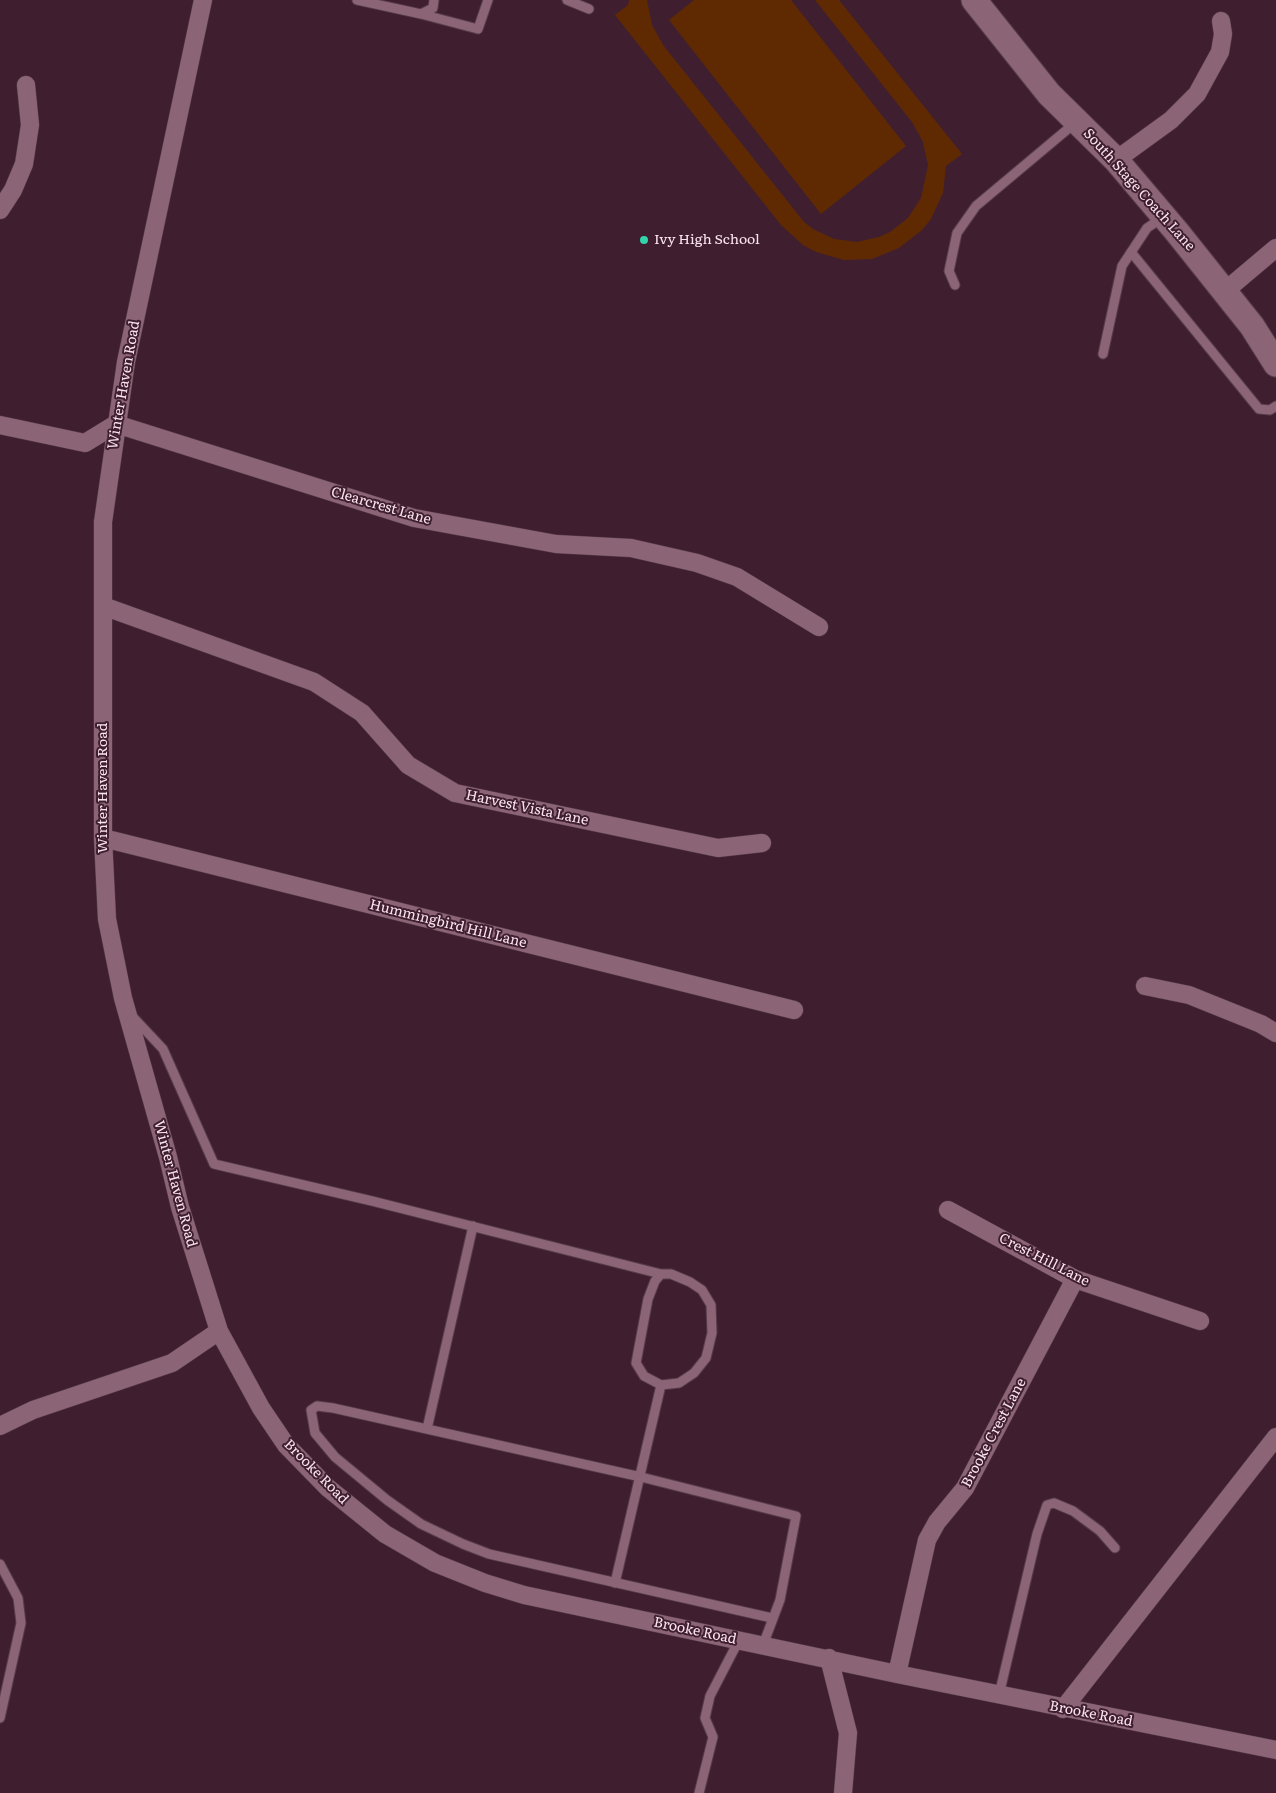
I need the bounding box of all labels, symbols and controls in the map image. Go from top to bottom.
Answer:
street label: South Stage Coach Lane [1080,125,1198,255]
place label: Ivy High School [654,232,760,248]
marker: Ivy High School [638,234,650,246]
street label: Winter Haven Road [104,319,144,451]
street label: Clearcrest Lane [329,484,433,528]
street label: Winter Haven Road [95,723,111,853]
street label: Harvest Vista Lane [464,787,590,829]
street label: Hummingbird Hill Lane [368,896,528,952]
street label: Winter Haven Road [150,1119,200,1249]
street label: Crest Hill Lane [996,1230,1092,1290]
street label: Brooke Crest Lane [958,1376,1030,1490]
street label: Brooke Road [280,1436,352,1508]
street label: Brooke Road [652,1614,738,1648]
street label: Brooke Road [1048,1698,1134,1730]

